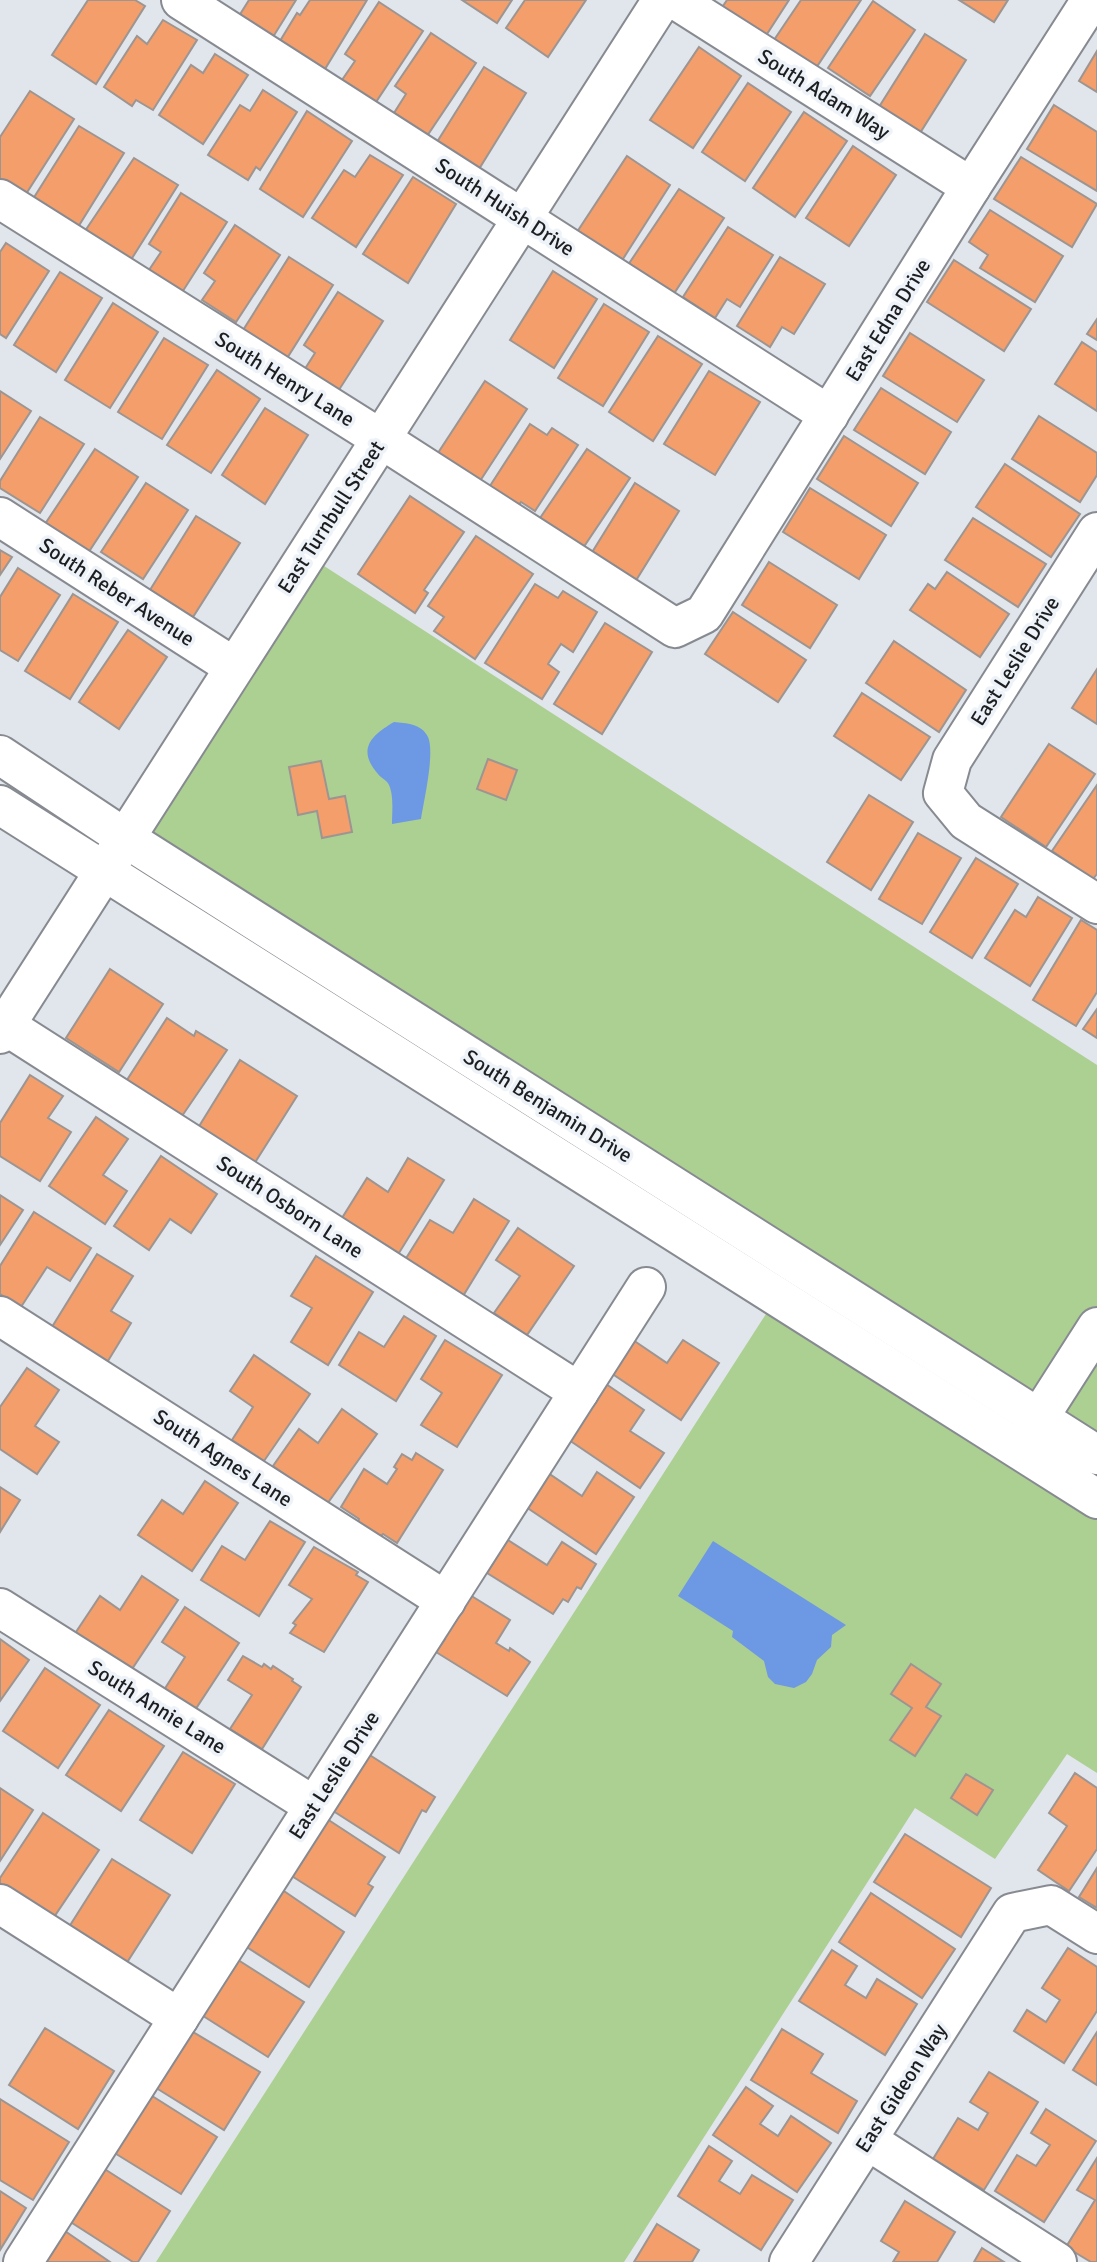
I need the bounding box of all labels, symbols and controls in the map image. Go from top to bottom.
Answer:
street label: South Adam Way [753,43,895,145]
street label: South Huish Drive [430,152,580,262]
street label: East Edna Drive [840,254,936,386]
street label: South Henry Lane [210,326,360,432]
street label: East Turnbull Street [272,436,390,598]
street label: South Reber Avenue [34,532,200,652]
street label: East Leslie Drive [965,592,1065,730]
street label: South Benjamin Drive [459,1044,637,1168]
street label: South Osborn Lane [212,1150,368,1264]
street label: South Agnes Lane [149,1403,297,1513]
street label: South Annie Lane [83,1654,231,1760]
street label: East Leslie Drive [283,1706,385,1844]
street label: East Gideon Way [850,2018,952,2157]

